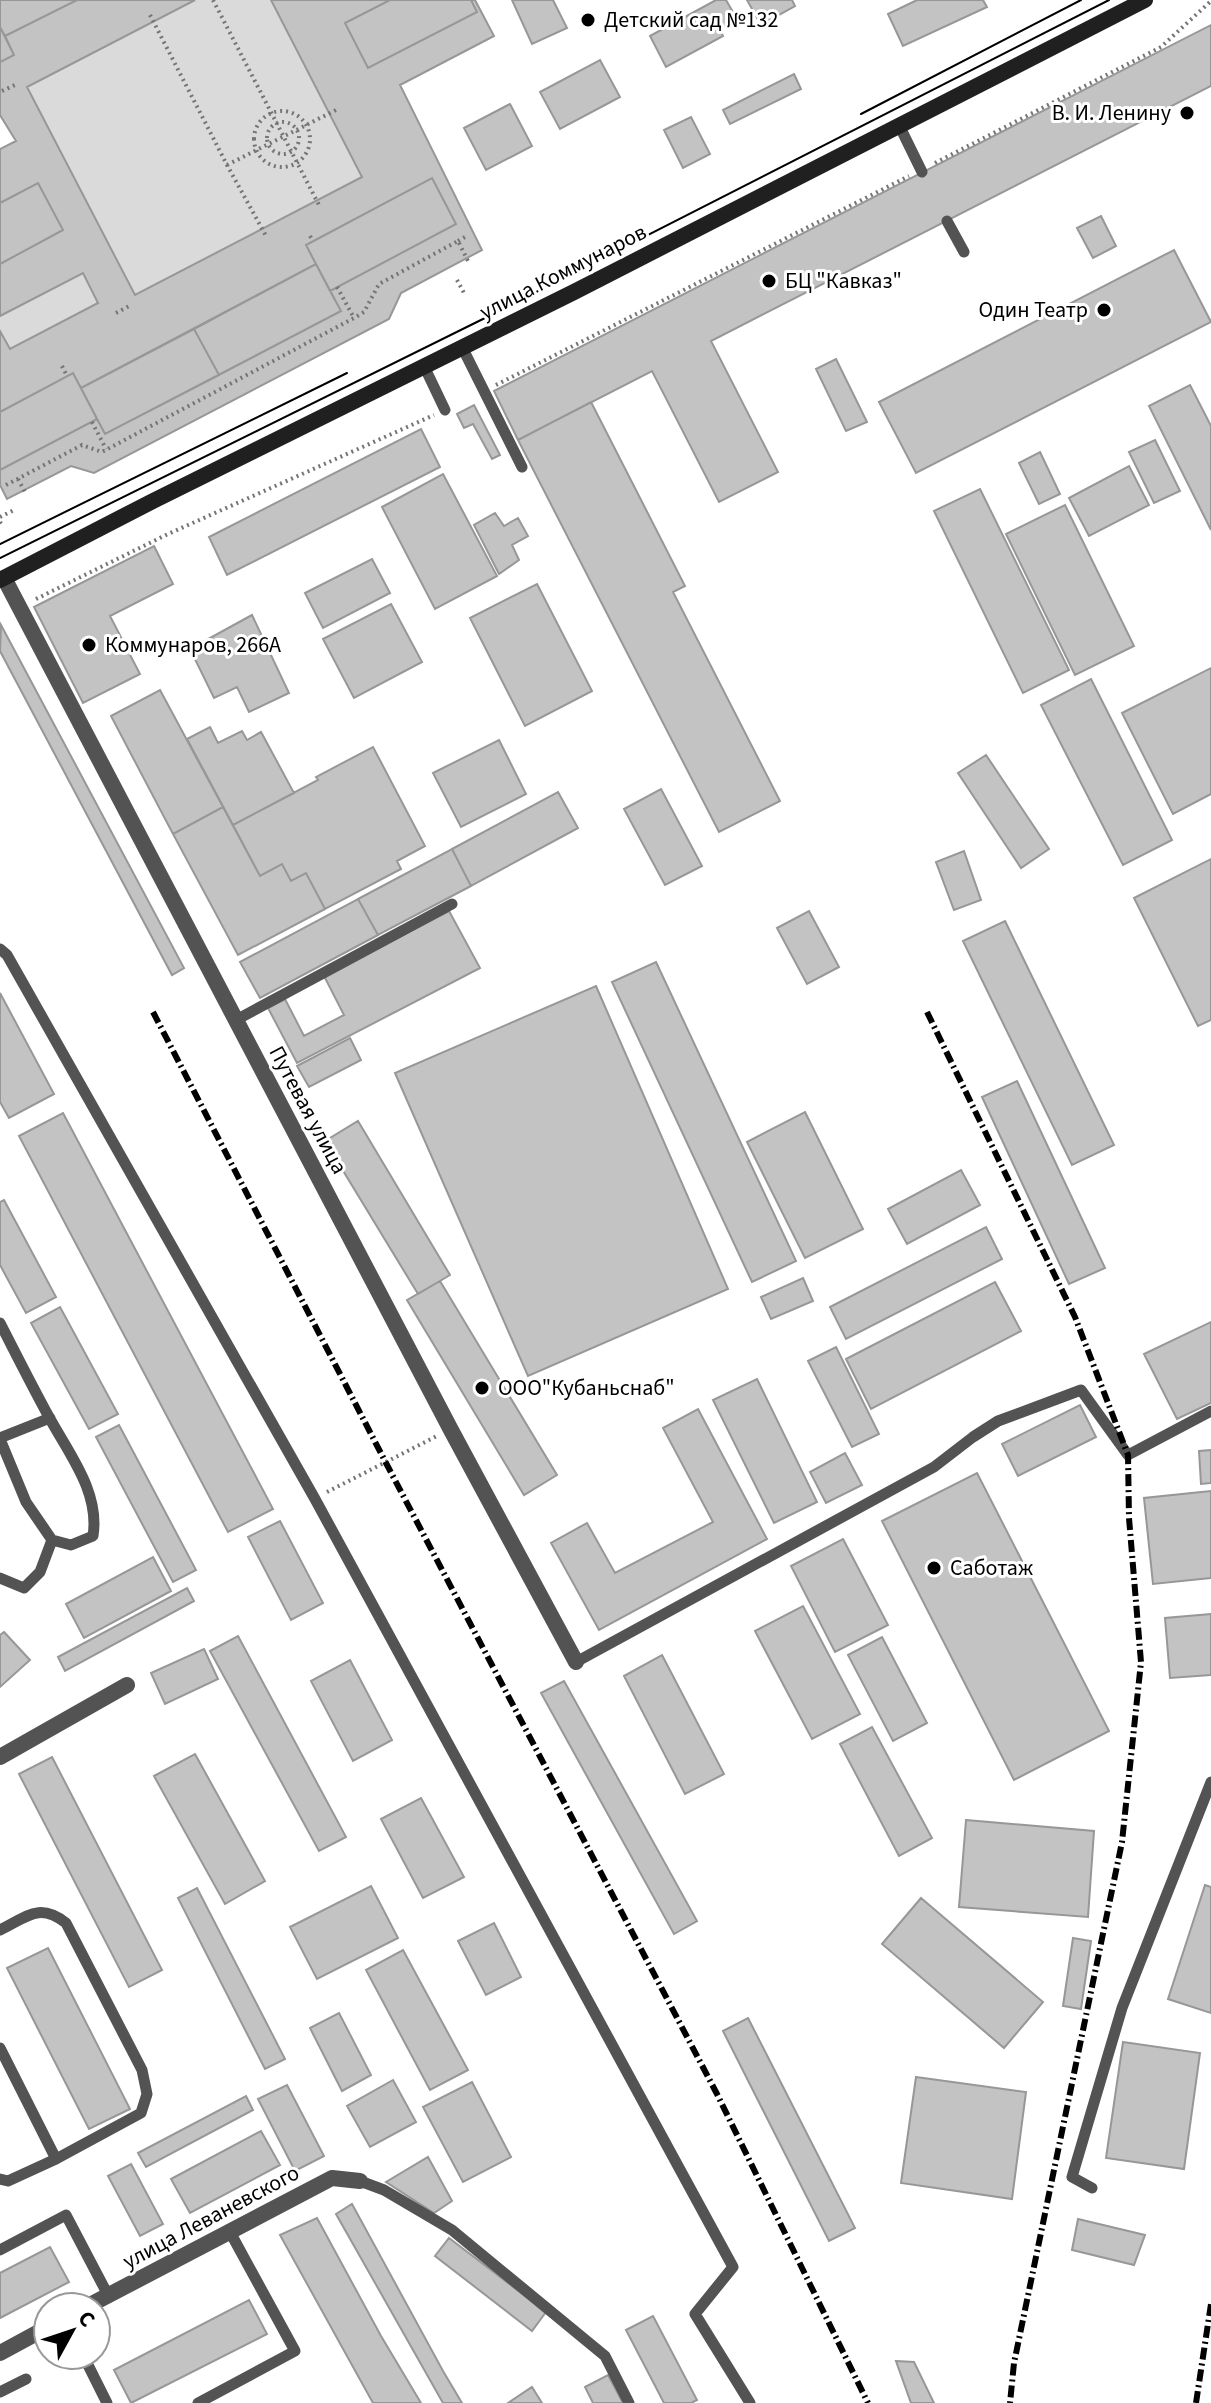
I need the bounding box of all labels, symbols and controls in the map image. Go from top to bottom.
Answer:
place label: Детский сад №132 [604,4,778,36]
marker: Детский сад №132 [579,11,597,29]
place label: В. И. Ленину [1052,97,1172,129]
marker: В. И. Ленину [1178,104,1196,122]
street label: улица Коммунаров [474,216,652,328]
place label: БЦ "Кавказ" [785,265,902,297]
marker: БЦ "Кавказ" [760,272,778,290]
place label: Один Театр [978,294,1088,326]
marker: Один Театр [1095,301,1113,319]
place label: Коммунаров, 266А [105,629,281,661]
marker: Коммунаров, 266А [80,636,98,654]
street label: Путевая улица [261,1040,355,1180]
place label: ООО"Кубаньснаб" [498,1372,675,1404]
marker: ООО"Кубаньснаб" [473,1379,491,1397]
place label: Саботаж [950,1552,1033,1584]
marker: Саботаж [925,1559,943,1577]
street label: улица Леваневского [117,2157,305,2277]
north arrow [32,2291,112,2371]
text: С [70,2304,103,2334]

